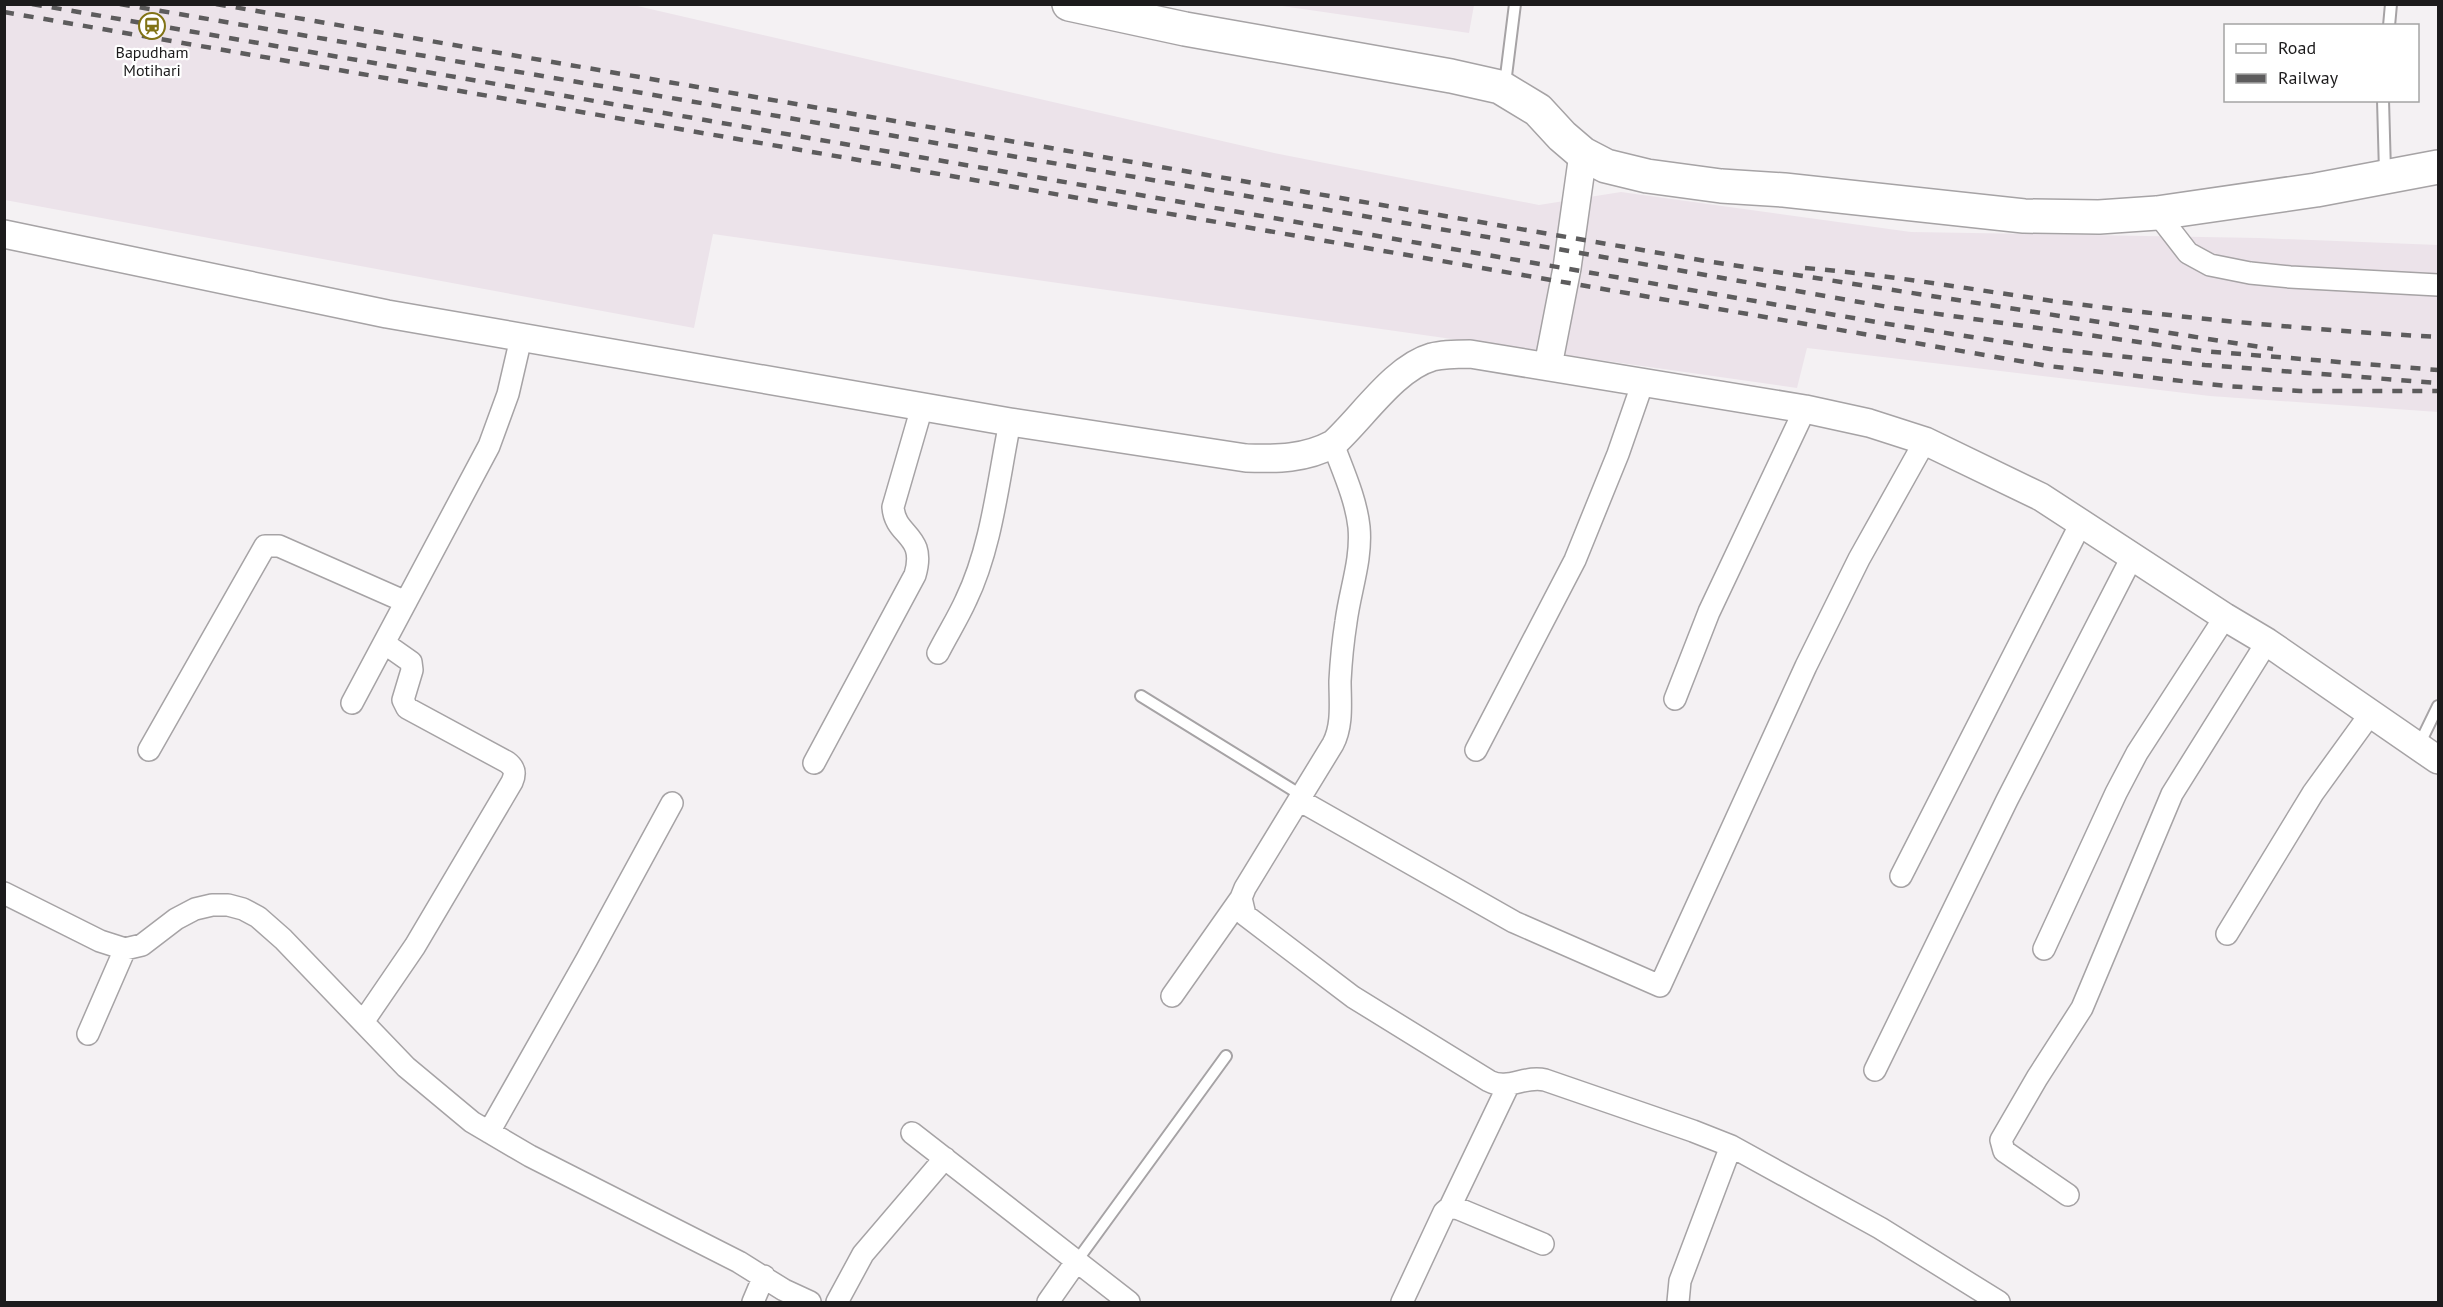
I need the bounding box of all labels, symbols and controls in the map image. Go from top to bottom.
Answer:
station icon: Bapudham Motihari [137,11,167,41]
legend [2224,24,2419,102]
text: Road [2278,36,2316,59]
place label: Bapudham Motihari [116,42,188,80]
text: Railway [2278,66,2339,89]

